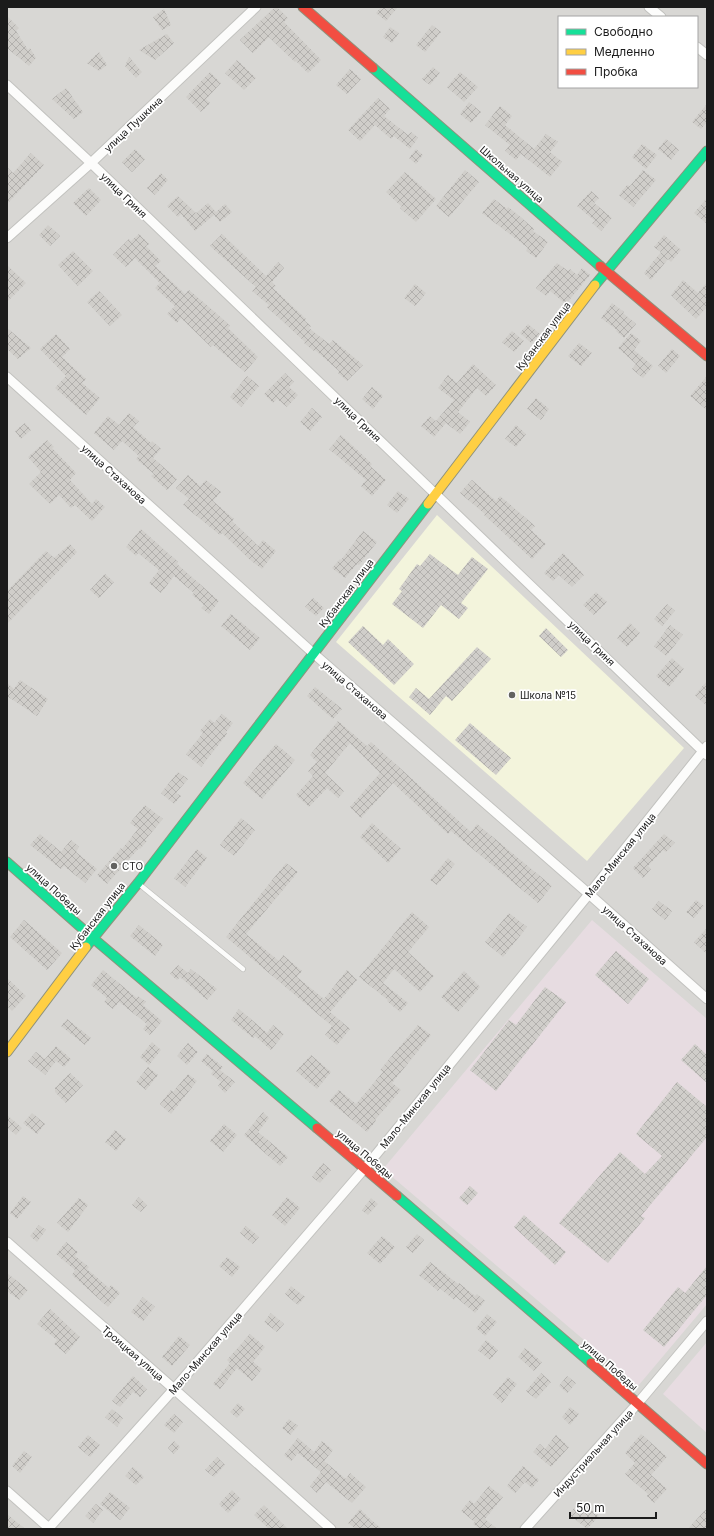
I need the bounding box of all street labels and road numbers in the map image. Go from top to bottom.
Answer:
street label: улица Пушкина [101,94,165,154]
street label: Школьная улица [478,143,546,205]
street label: улица Гриня [98,170,150,220]
street label: Кубанская улица [513,299,573,373]
street label: улица Гриня [332,394,384,444]
street label: улица Стаханова [79,442,149,506]
street label: Кубанская улица [316,556,376,630]
street label: улица Гриня [566,618,618,668]
street label: улица Стаханова [320,658,390,722]
street label: Мало-Минская улица [582,810,658,900]
street label: улица Победы [24,861,84,917]
street label: Кубанская улица [67,880,127,952]
street label: улица Стаханова [600,903,670,967]
street label: Мало-Минская улица [377,1061,453,1151]
street label: улица Победы [334,1127,396,1181]
street label: Мало-Минская улица [166,1309,244,1397]
street label: Троицкая улица [100,1323,166,1383]
street label: улица Победы [580,1337,640,1393]
street label: Индустриальная улица [551,1407,635,1499]

